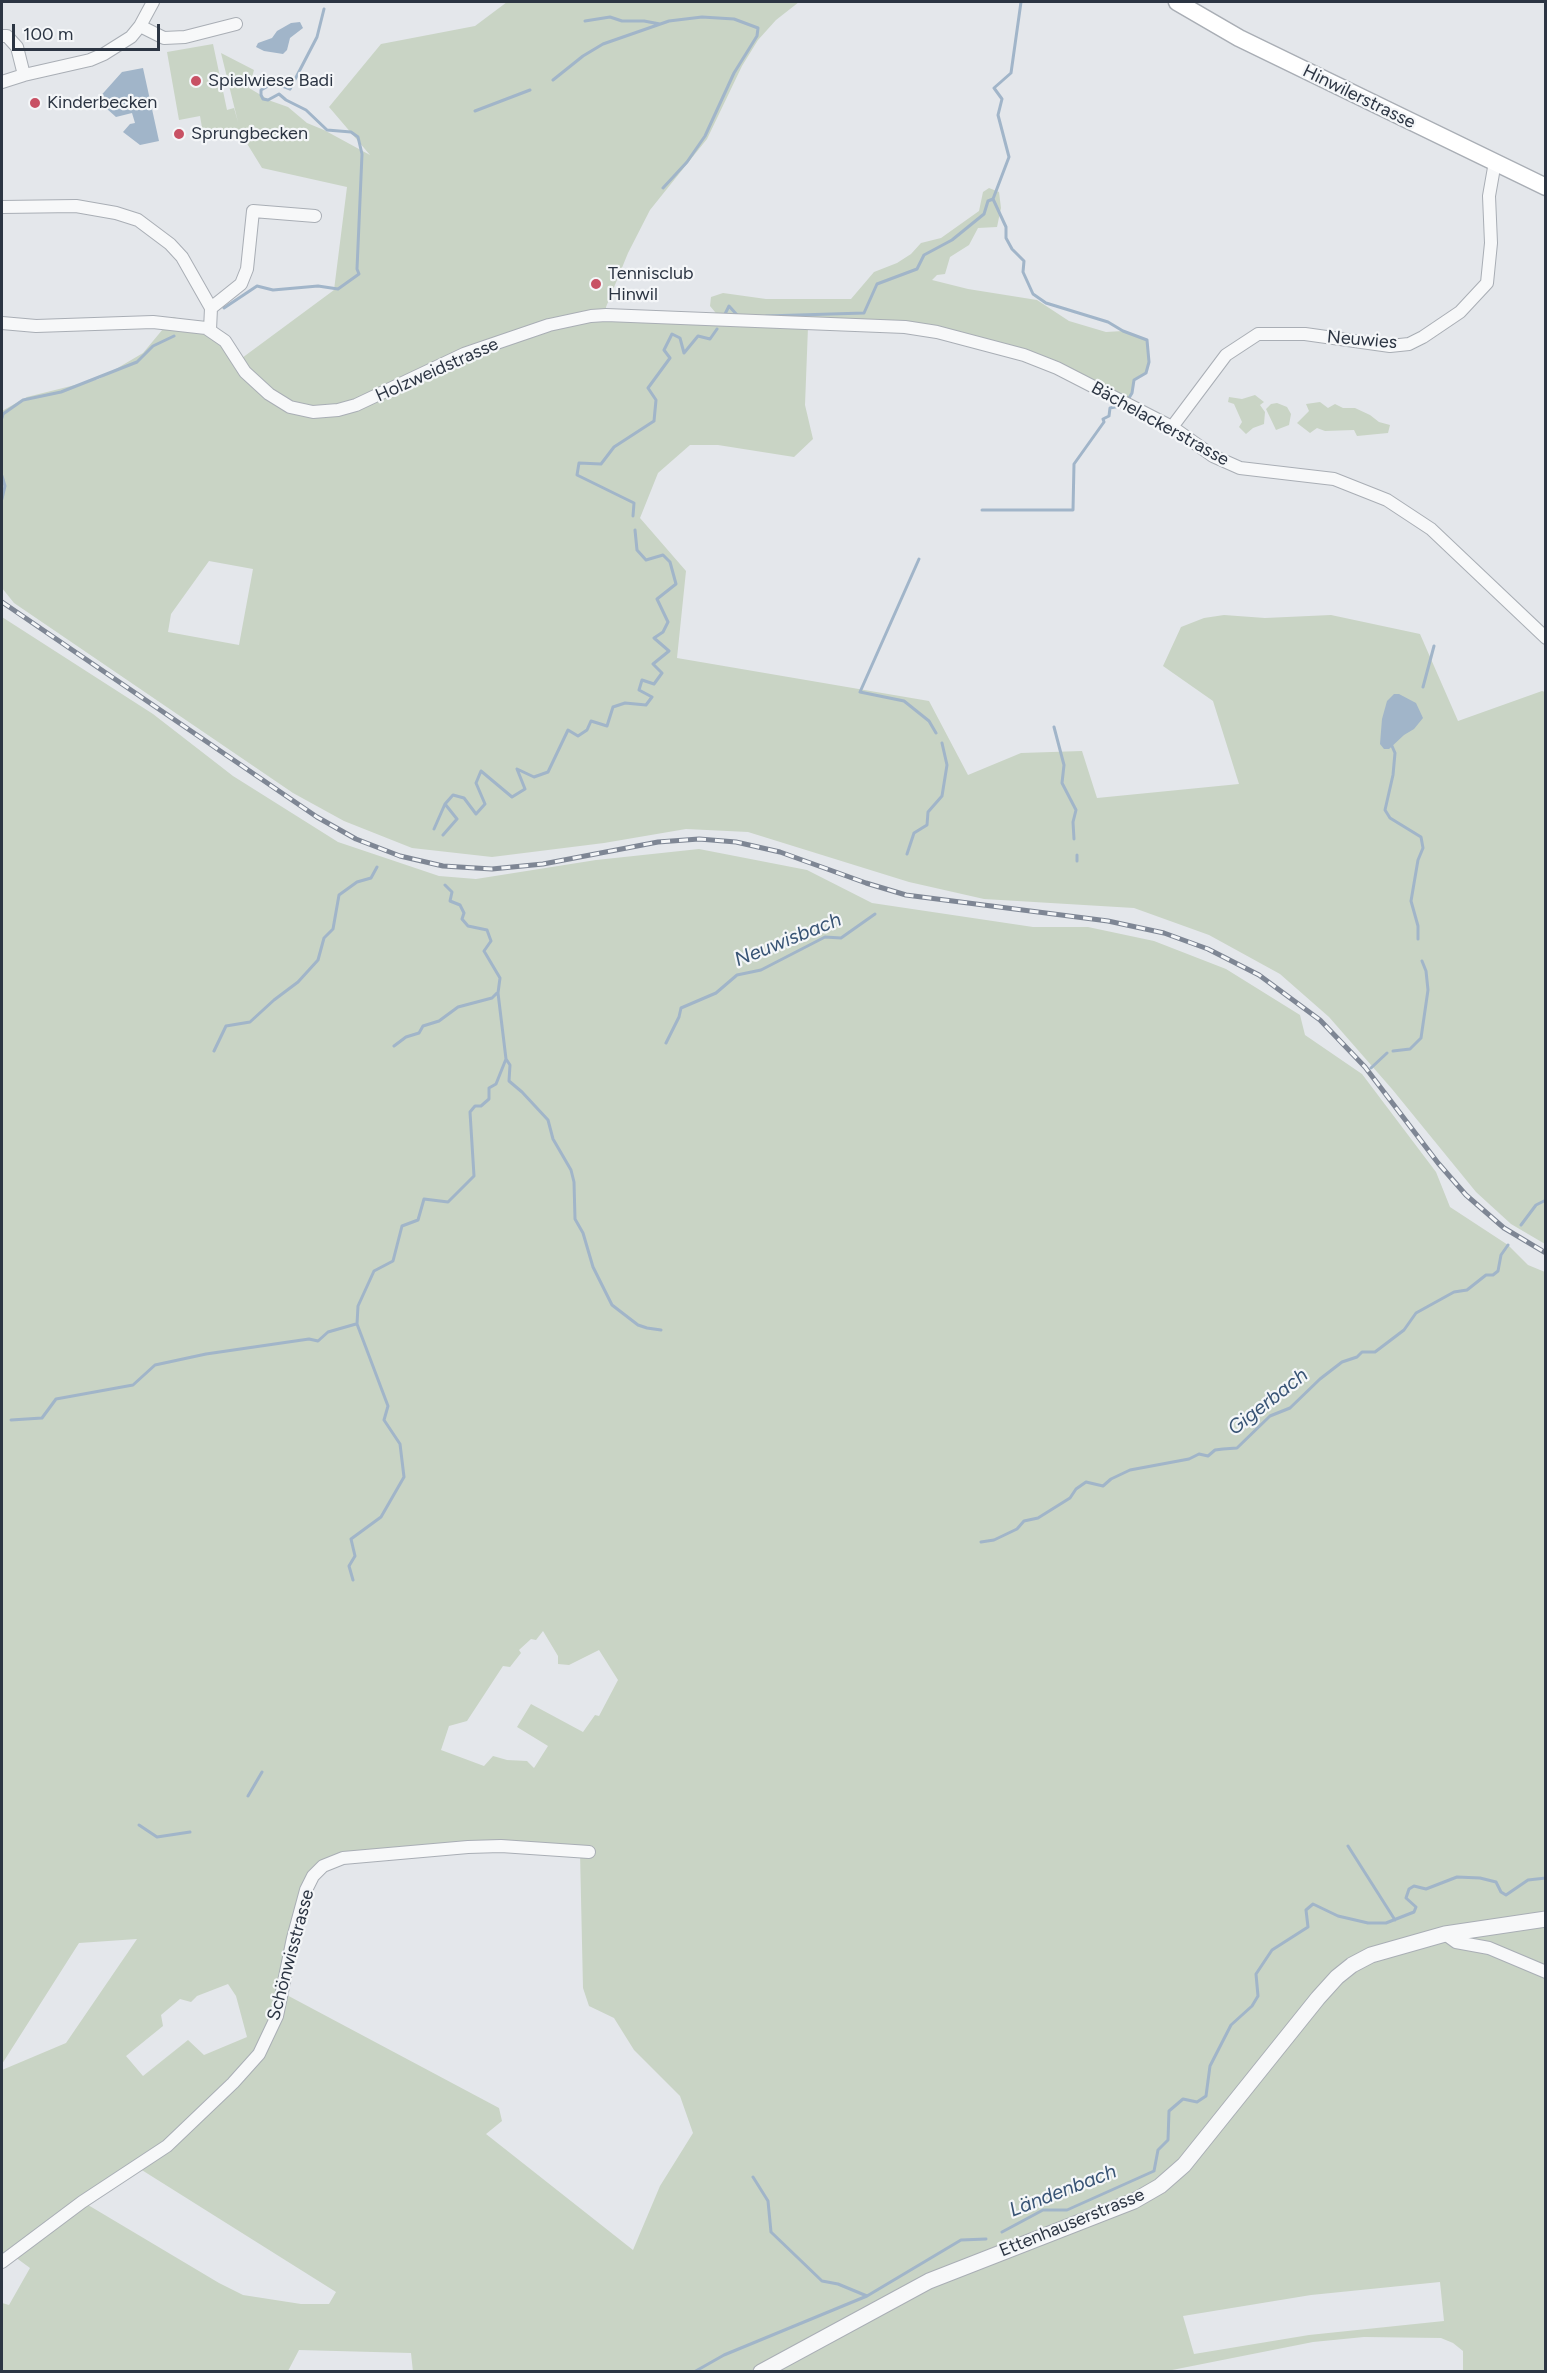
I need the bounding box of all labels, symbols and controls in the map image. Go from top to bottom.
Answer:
scale bar [15,12,164,50]
text: 100 m [23,23,73,45]
street label: Hinwilerstrasse [1299,60,1419,134]
place label: Spielwiese Badi [208,70,333,92]
marker: Spielwiese Badi [189,74,203,88]
place label: Kinderbecken [47,92,157,114]
marker: Kinderbecken [28,96,42,110]
place label: Sprungbecken [191,123,308,145]
marker: Sprungbecken [172,127,186,141]
place label: Tennisclub Hinwil [608,263,694,306]
marker: Tennisclub Hinwil [589,277,603,291]
street label: Neuwies [1326,326,1398,354]
street label: Holzweidstrasse [372,333,502,407]
street label: Bächelackerstrasse [1087,377,1233,471]
water label: Neuwisbach [731,908,845,972]
water label: Gigerbach [1223,1363,1313,1441]
street label: Schönwisstrasse [263,1887,319,2023]
water label: Ländenbach [1006,2160,1120,2222]
street label: Ettenhauserstrasse [996,2184,1148,2262]

